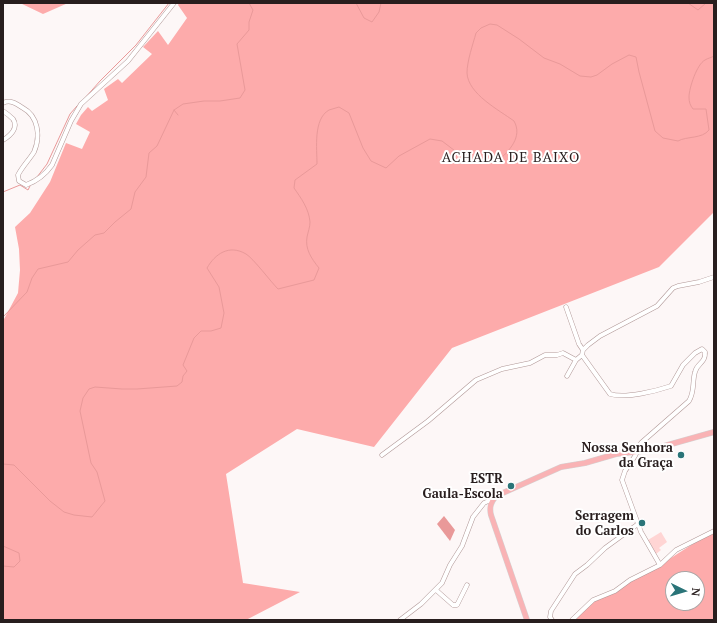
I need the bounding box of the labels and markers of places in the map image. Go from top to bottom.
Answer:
place label: Nossa Senhora da Graça [581,440,673,471]
marker: Nossa Senhora da Graça [676,450,686,460]
place label: ESTR Gaula-Escola [422,471,503,502]
marker: ESTR Gaula-Escola [506,481,516,491]
place label: Serragem do Carlos [575,508,634,539]
marker: Serragem do Carlos [637,518,647,528]

